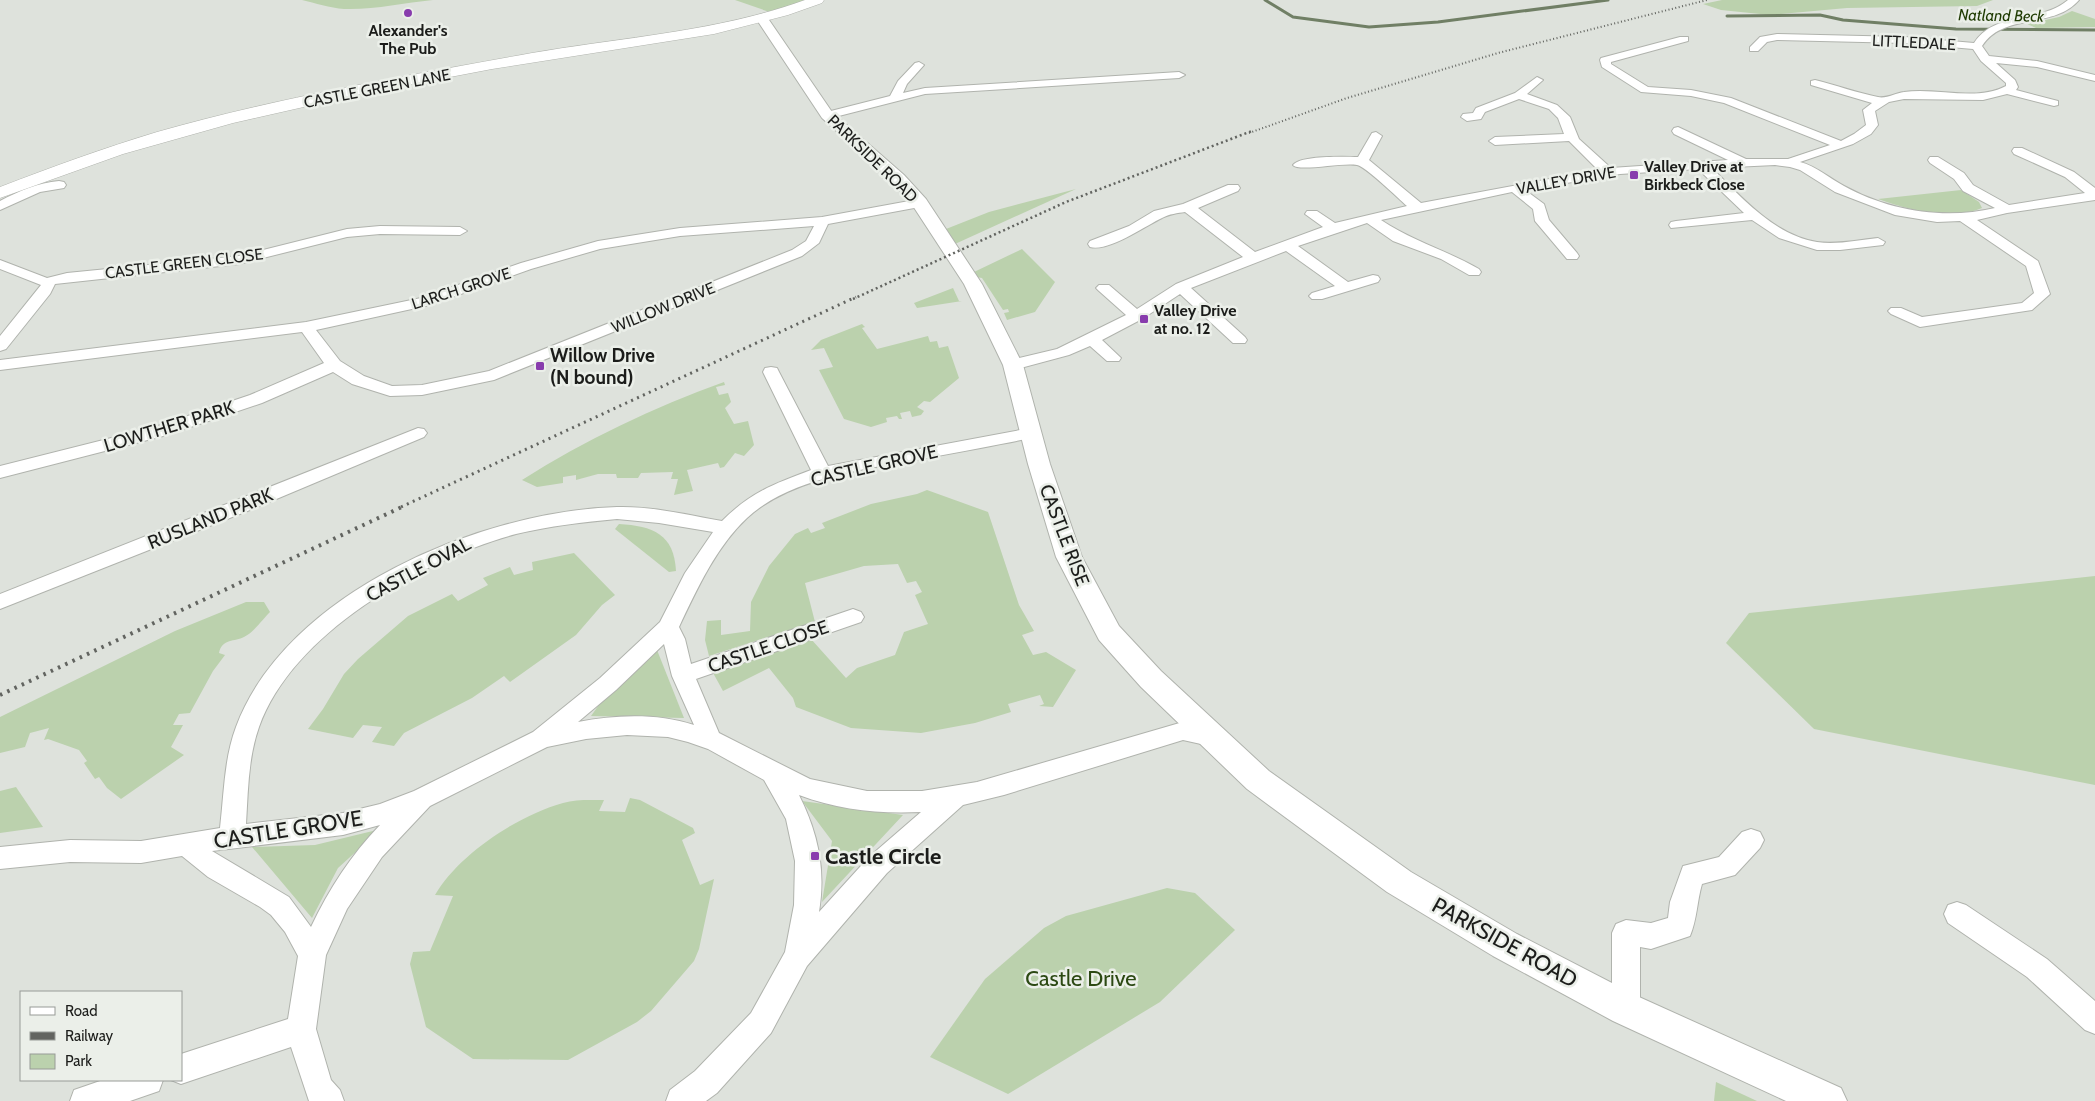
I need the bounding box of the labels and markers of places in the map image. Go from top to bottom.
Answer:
marker: Alexander's The Pub [402,7,414,19]
place label: Alexander's The Pub [368,21,448,58]
place label: Valley Drive at Birkbeck Close [1644,157,1745,194]
marker: Valley Drive at Birkbeck Close [1628,169,1640,181]
place label: Valley Drive at no. 12 [1154,301,1236,338]
marker: Valley Drive at no. 12 [1138,313,1150,325]
place label: Willow Drive (N bound) [550,344,655,389]
marker: Willow Drive (N bound) [534,360,546,372]
place label: Castle Circle [825,843,941,870]
marker: Castle Circle [809,850,821,862]

